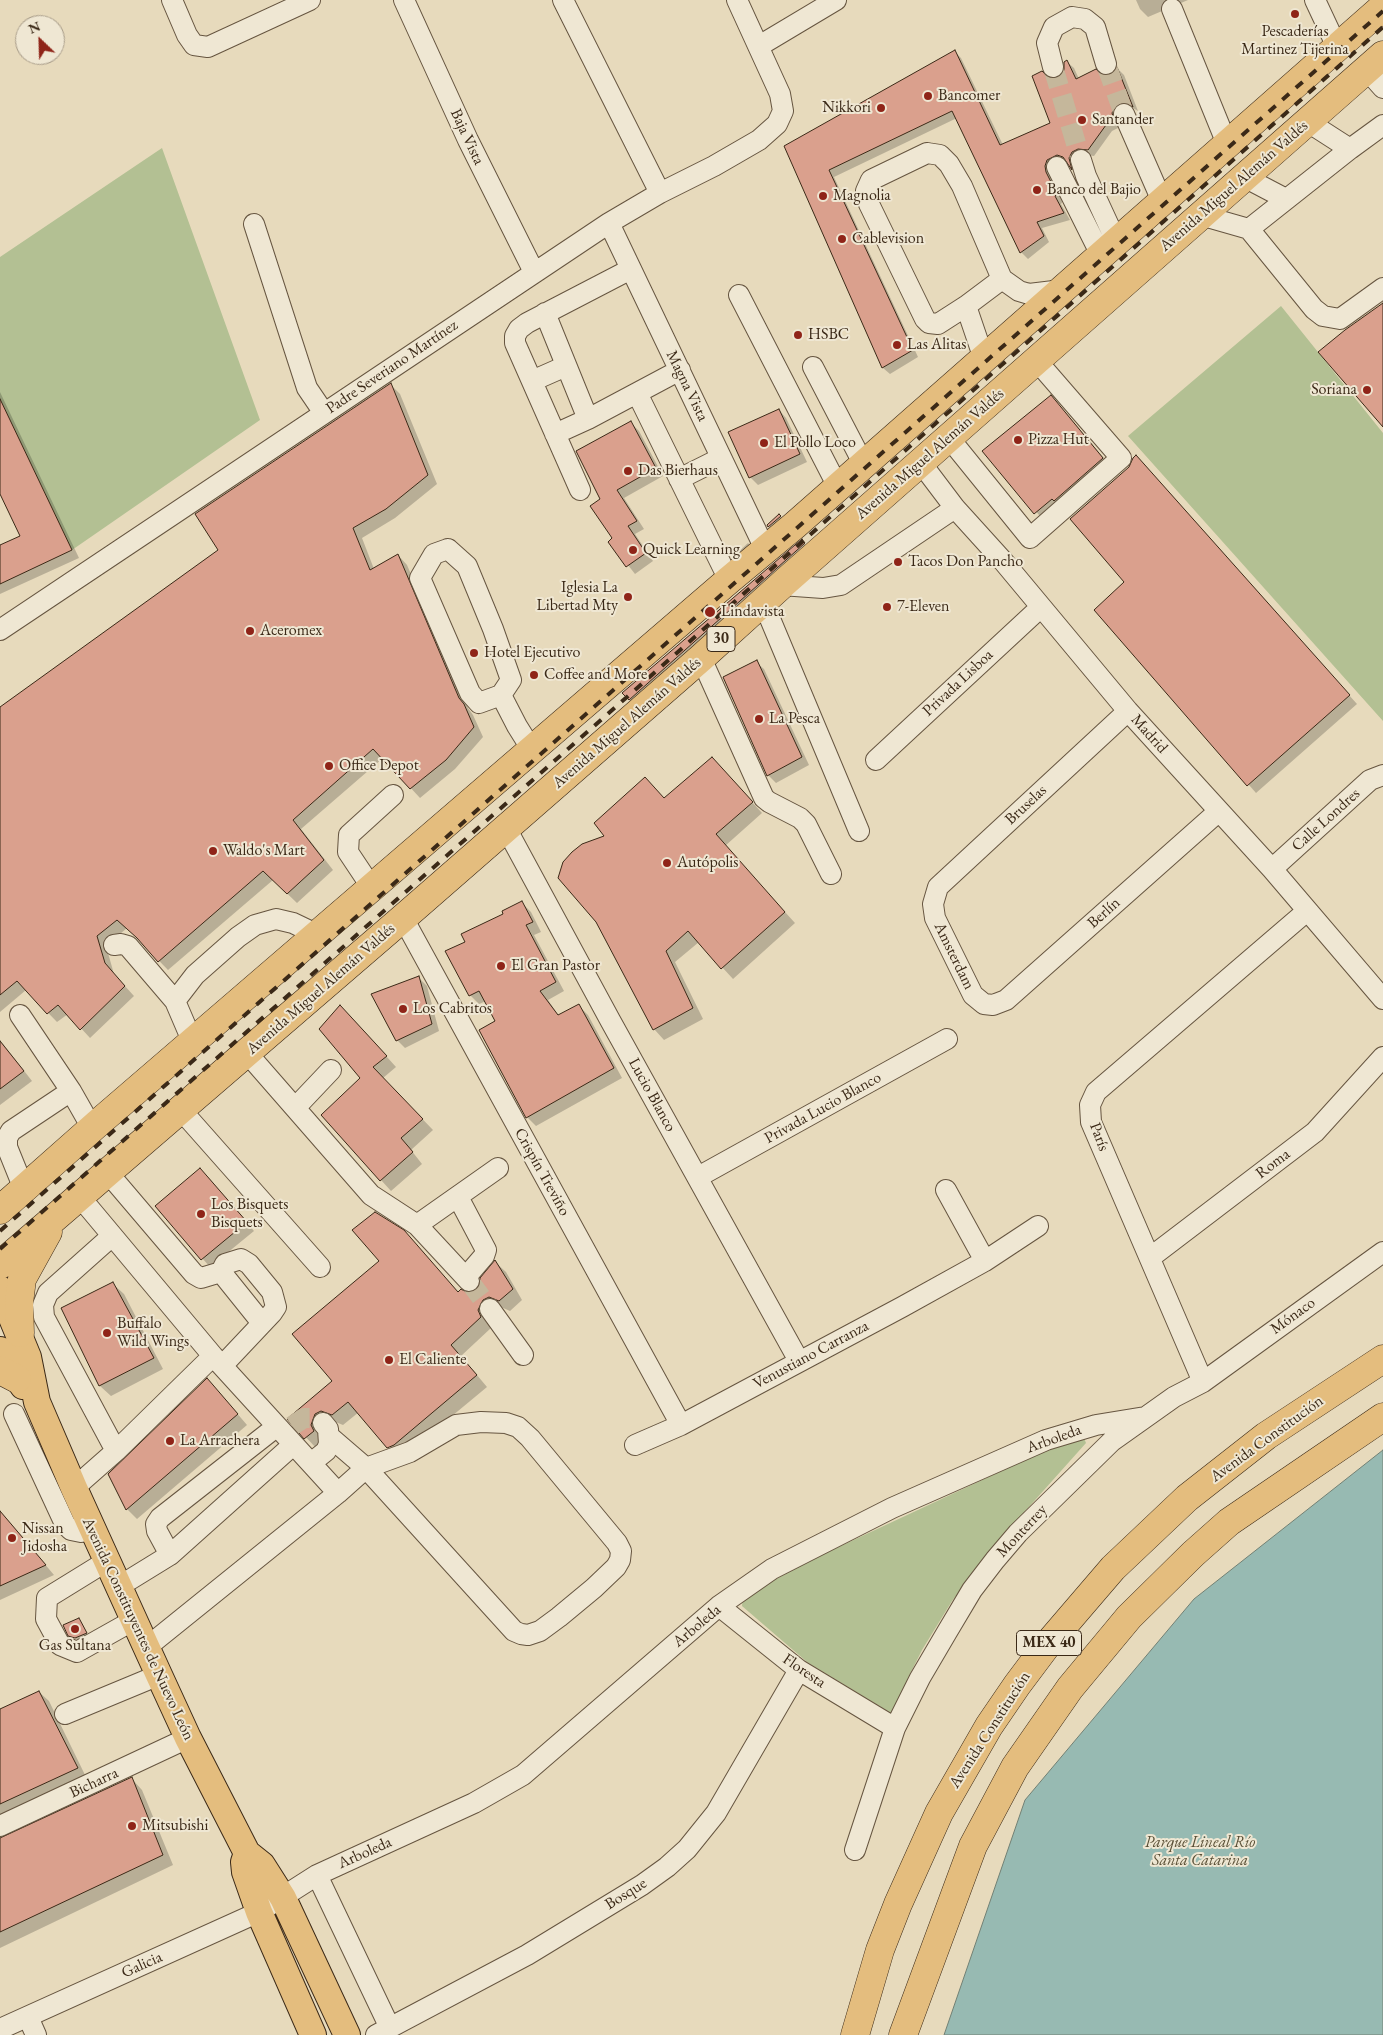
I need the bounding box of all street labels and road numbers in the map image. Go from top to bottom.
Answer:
street label: Baja Vista [446,106,488,168]
street label: Avenida Miguel Alemán Valdés [1156,116,1312,256]
street label: Padre Severiano Martínez [323,316,461,418]
street label: Magna Vista [662,347,712,425]
street label: Avenida Miguel Alemán Valdés [852,384,1008,524]
road number: 30 [707,626,735,652]
street label: Privada Lisboa [919,645,997,721]
street label: Avenida Miguel Alemán Valdés [549,653,705,793]
street label: Madrid [1126,711,1172,757]
street label: Bruselas [1001,781,1051,829]
street label: Calle Londres [1288,784,1364,856]
street label: Berlín [1084,893,1124,933]
street label: Avenida Miguel Alemán Valdés [243,919,399,1059]
street label: Amsterdam [930,919,978,993]
street label: Lucio Blanco [624,1055,680,1135]
street label: Privada Lucio Blanco [761,1068,885,1148]
street label: París [1085,1120,1113,1154]
street label: Crispín Treviño [510,1125,574,1219]
street label: Roma [1252,1145,1294,1183]
street label: Mónaco [1267,1293,1319,1339]
street label: Venustiano Carranza [750,1316,872,1394]
street label: Avenida Constitución [1207,1392,1327,1486]
street label: Arboleda [1024,1420,1084,1458]
street label: Monterrey [993,1500,1051,1562]
street label: Avenida Constituyentes de Nuevo León [78,1515,198,1743]
street label: Arboleda [669,1600,725,1652]
road number: MEX 40 [1016,1630,1082,1656]
street label: Floresta [779,1650,829,1692]
street label: Avenida Constitución [945,1668,1035,1792]
street label: Bicharra [67,1763,121,1803]
street label: Arboleda [335,1833,395,1873]
street label: Bosque [602,1874,650,1914]
street label: Galicia [119,1948,165,1982]

